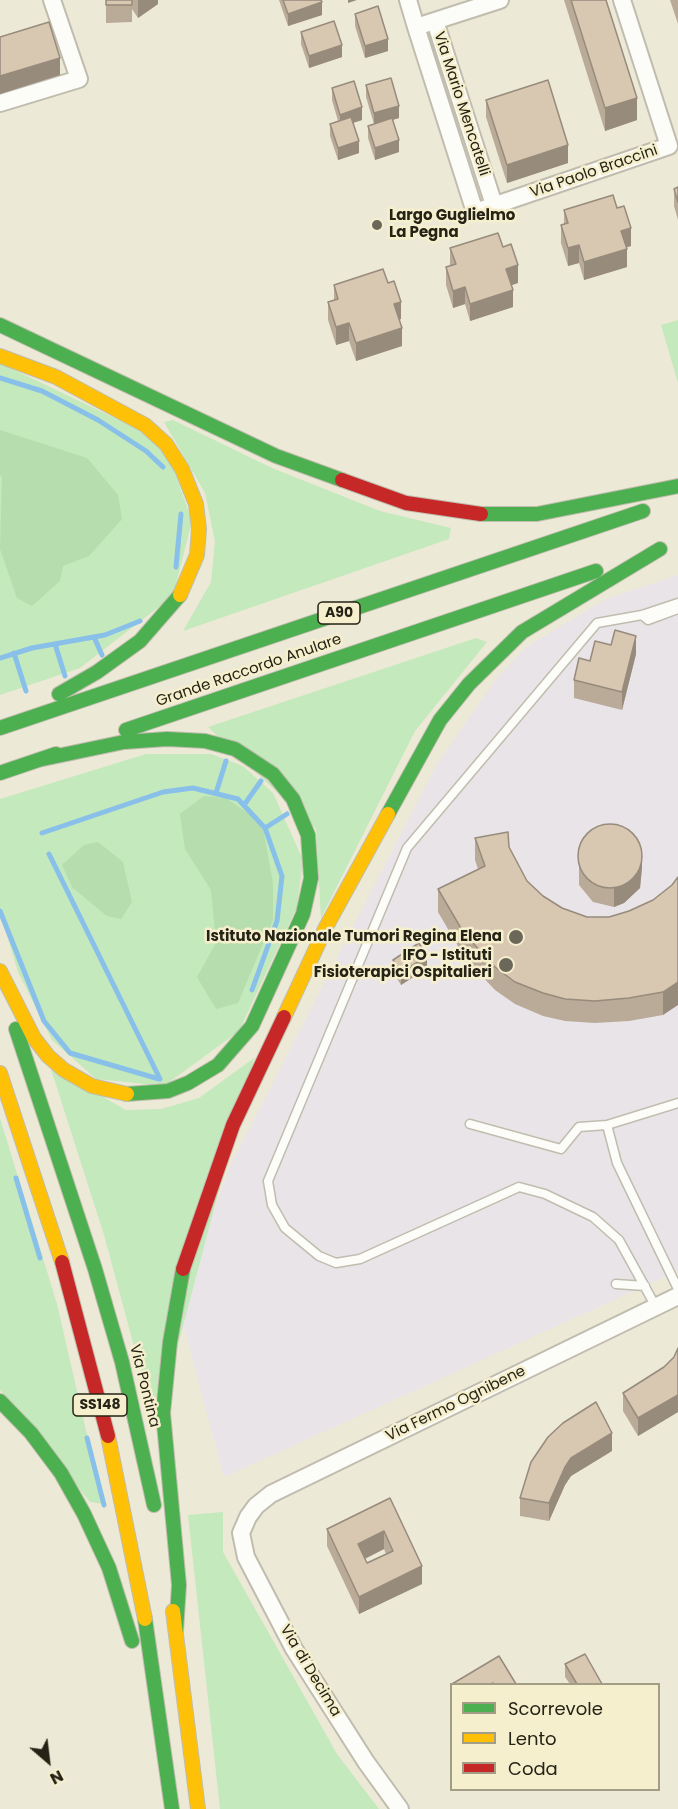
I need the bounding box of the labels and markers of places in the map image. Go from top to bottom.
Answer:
place label: Largo Guglielmo La Pegna [389,207,515,242]
marker: Largo Guglielmo La Pegna [370,218,384,232]
place label: Istituto Nazionale Tumori Regina Elena [206,928,502,946]
marker: Istituto Nazionale Tumori Regina Elena [507,928,525,946]
place label: IFO - Istituti Fisioterapici Ospitalieri [314,947,492,982]
marker: IFO - Istituti Fisioterapici Ospitalieri [497,956,515,974]

